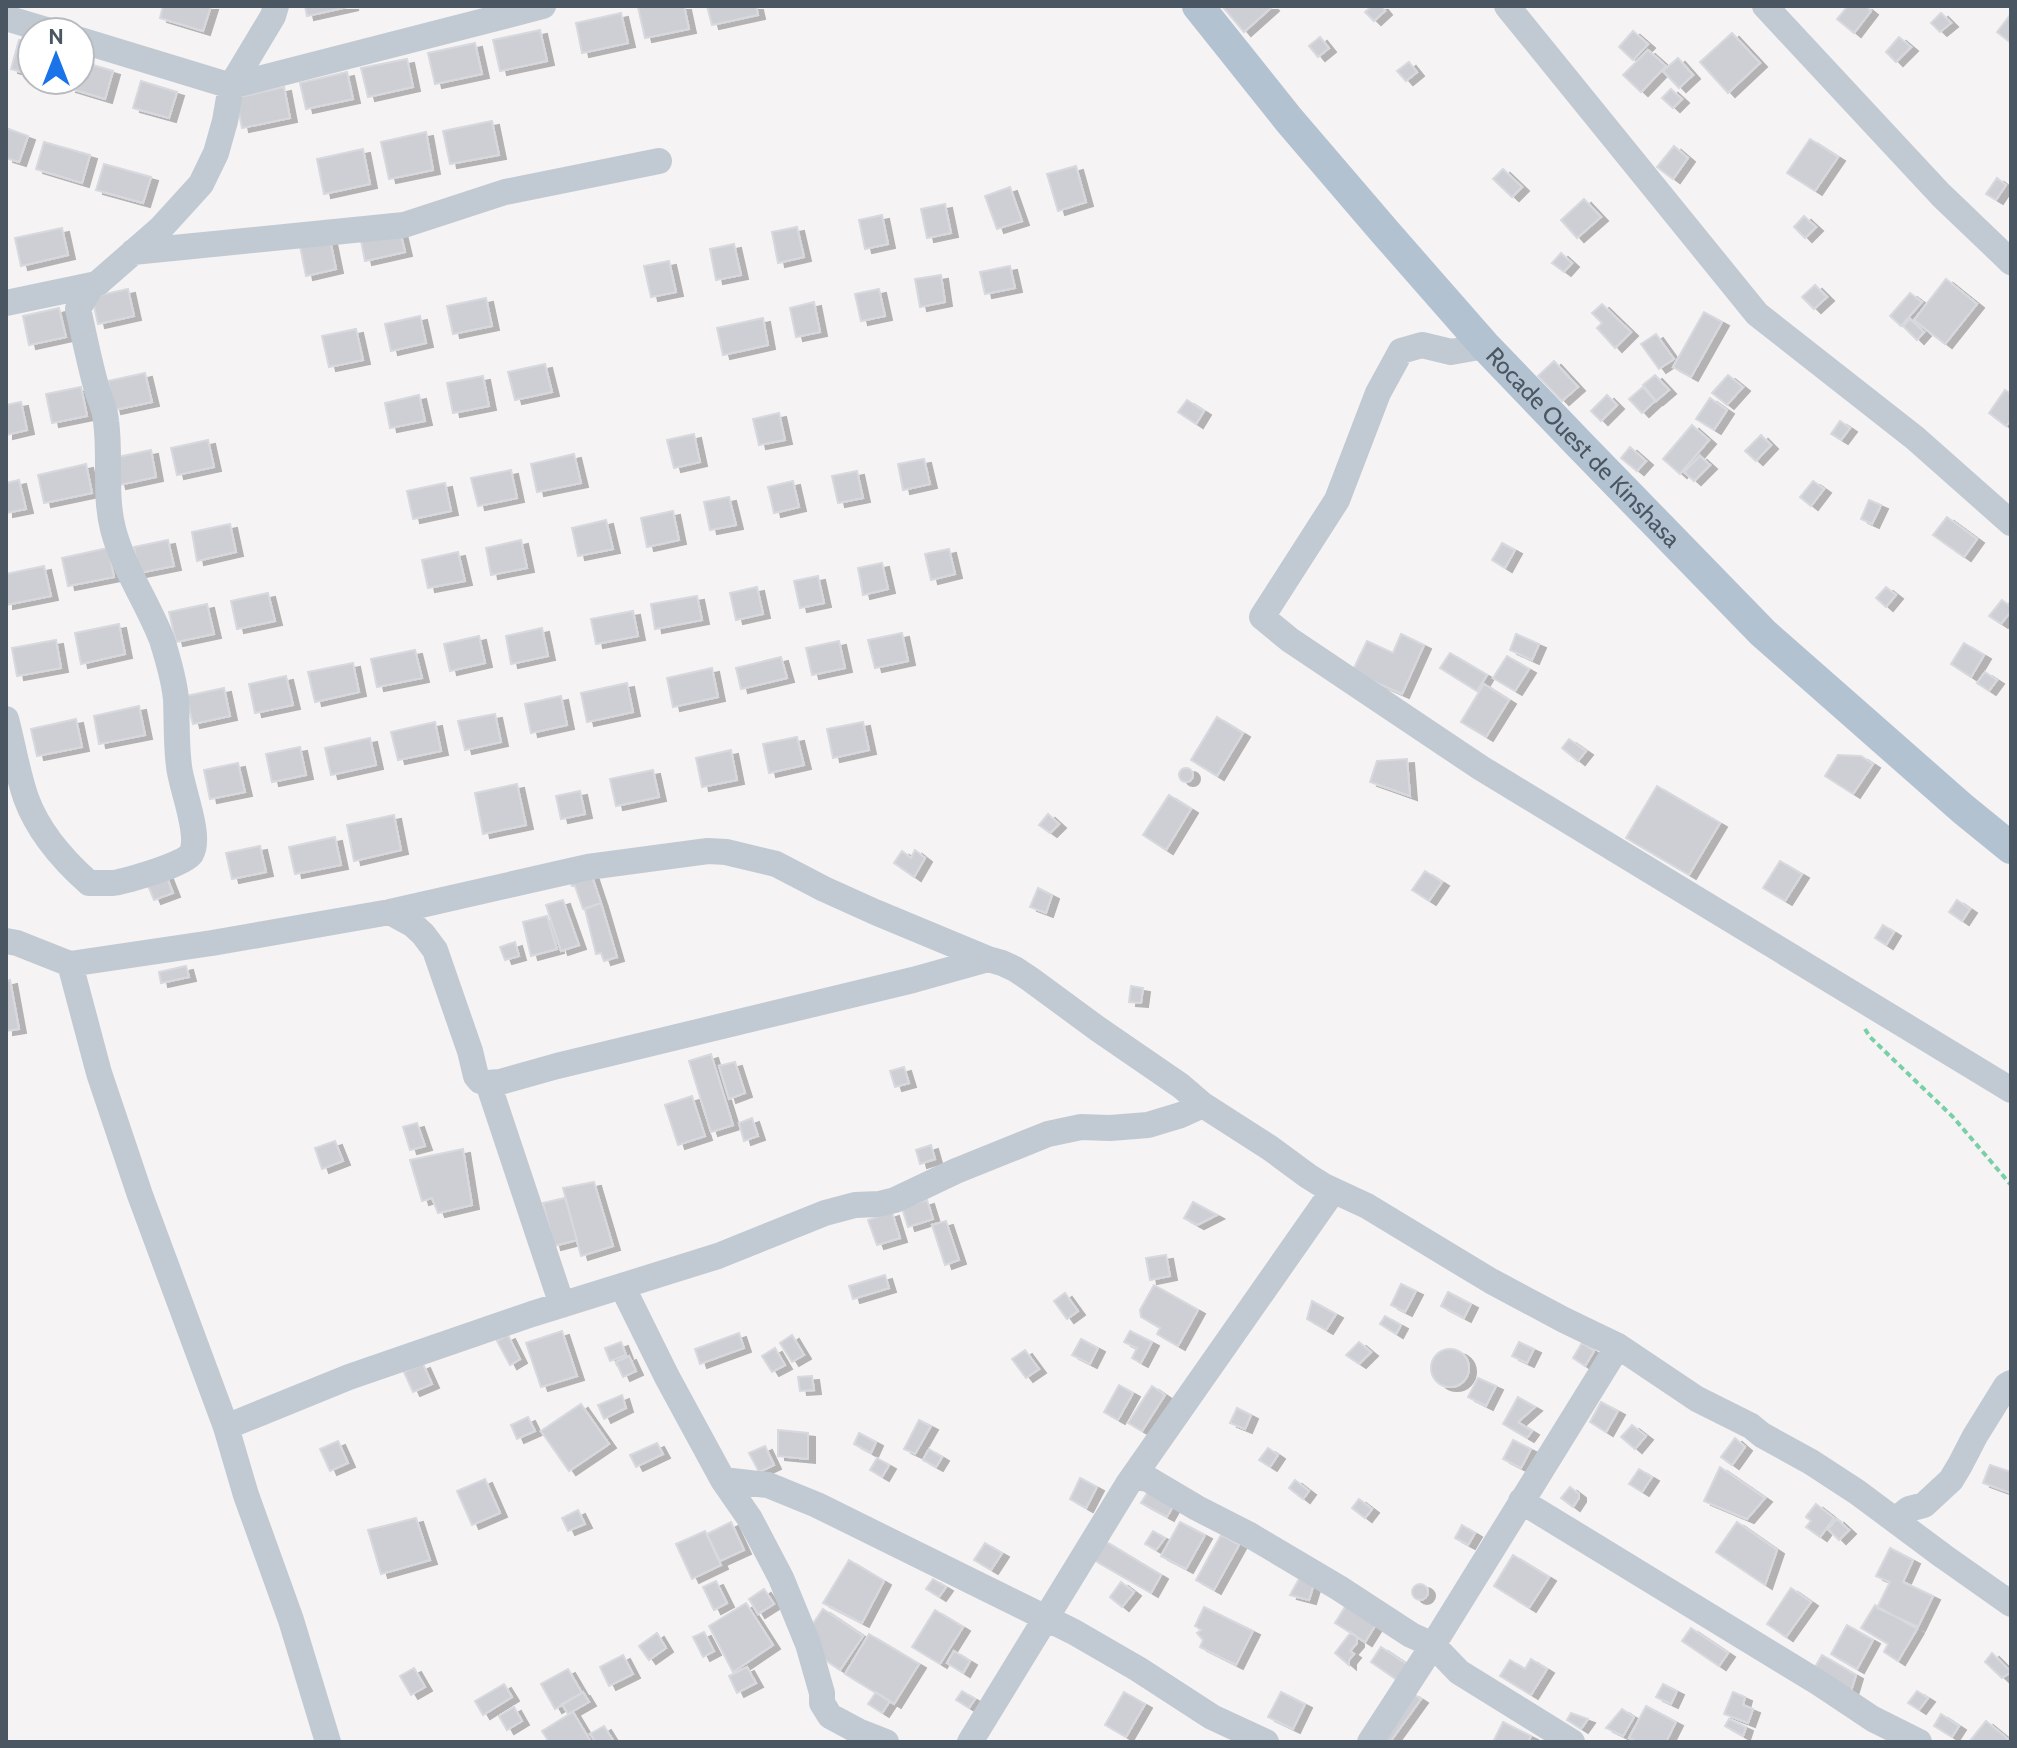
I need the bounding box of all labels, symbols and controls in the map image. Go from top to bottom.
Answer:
north arrow [16,16,96,96]
text: N [48,23,64,50]
street label: Rocade Ouest de Kinshasa [1480,341,1687,553]

